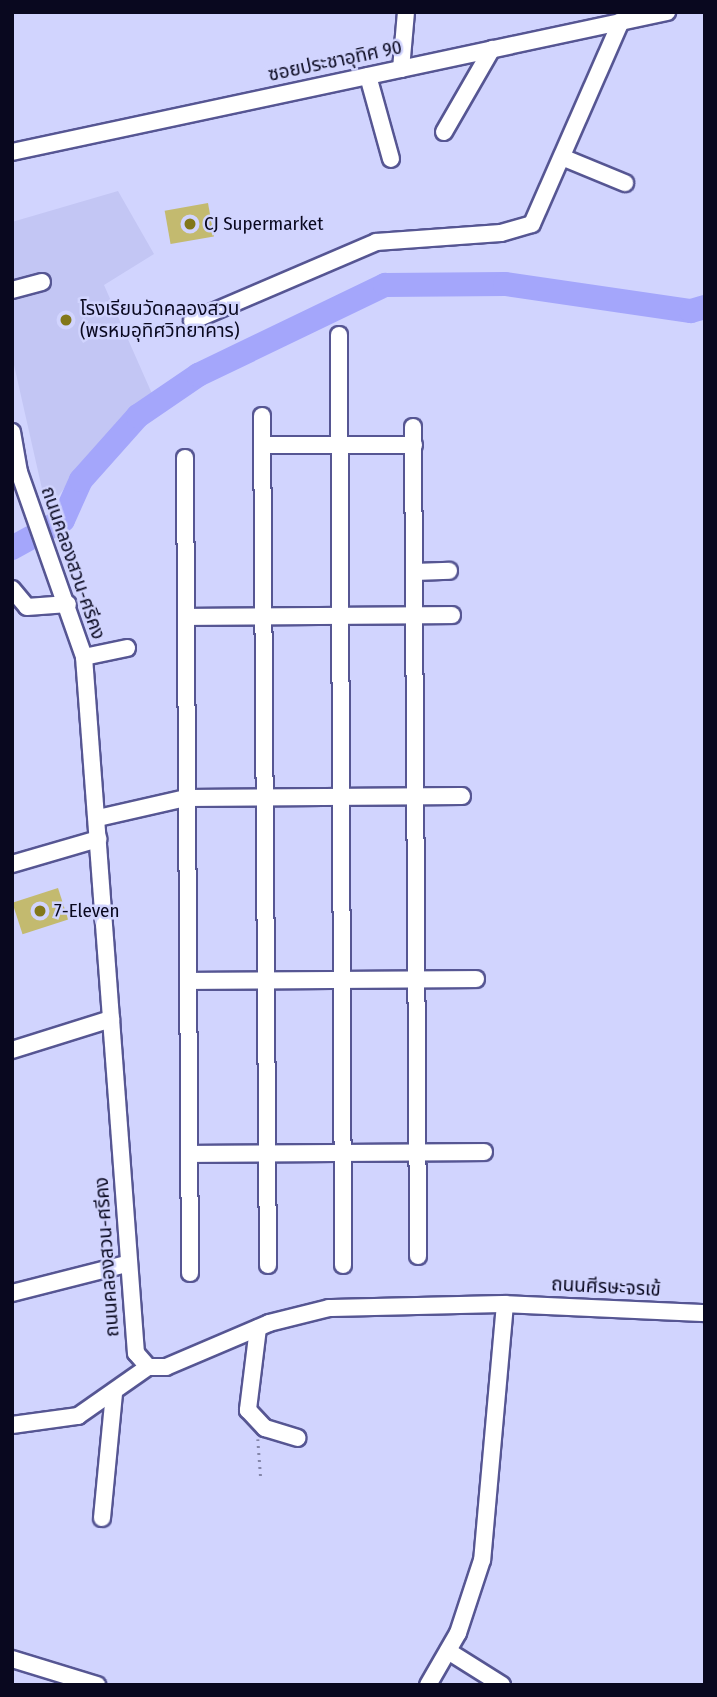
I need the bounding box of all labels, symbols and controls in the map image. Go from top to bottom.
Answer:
street label: ซอยประชาอุทิศ 90 [266,36,404,86]
place label: CJ Supermarket [204,213,323,235]
marker: CJ Supermarket [182,216,198,232]
place label: โรงเรียนวัดคลองสวน (พรหมอุทิศวิทยาคาร) [80,298,239,342]
marker: โรงเรียนวัดคลองสวน (พรหมอุทิศวิทยาคาร) [58,312,74,328]
street label: ถนนคลองสวน-ศรีคง [36,484,110,642]
place label: 7-Eleven [54,900,119,922]
marker: 7-Eleven [32,903,48,919]
street label: ถนนคลองสวน-ศรีคง [90,1176,124,1338]
street label: ถนนศีรษะจรเข้ [551,1273,661,1301]

